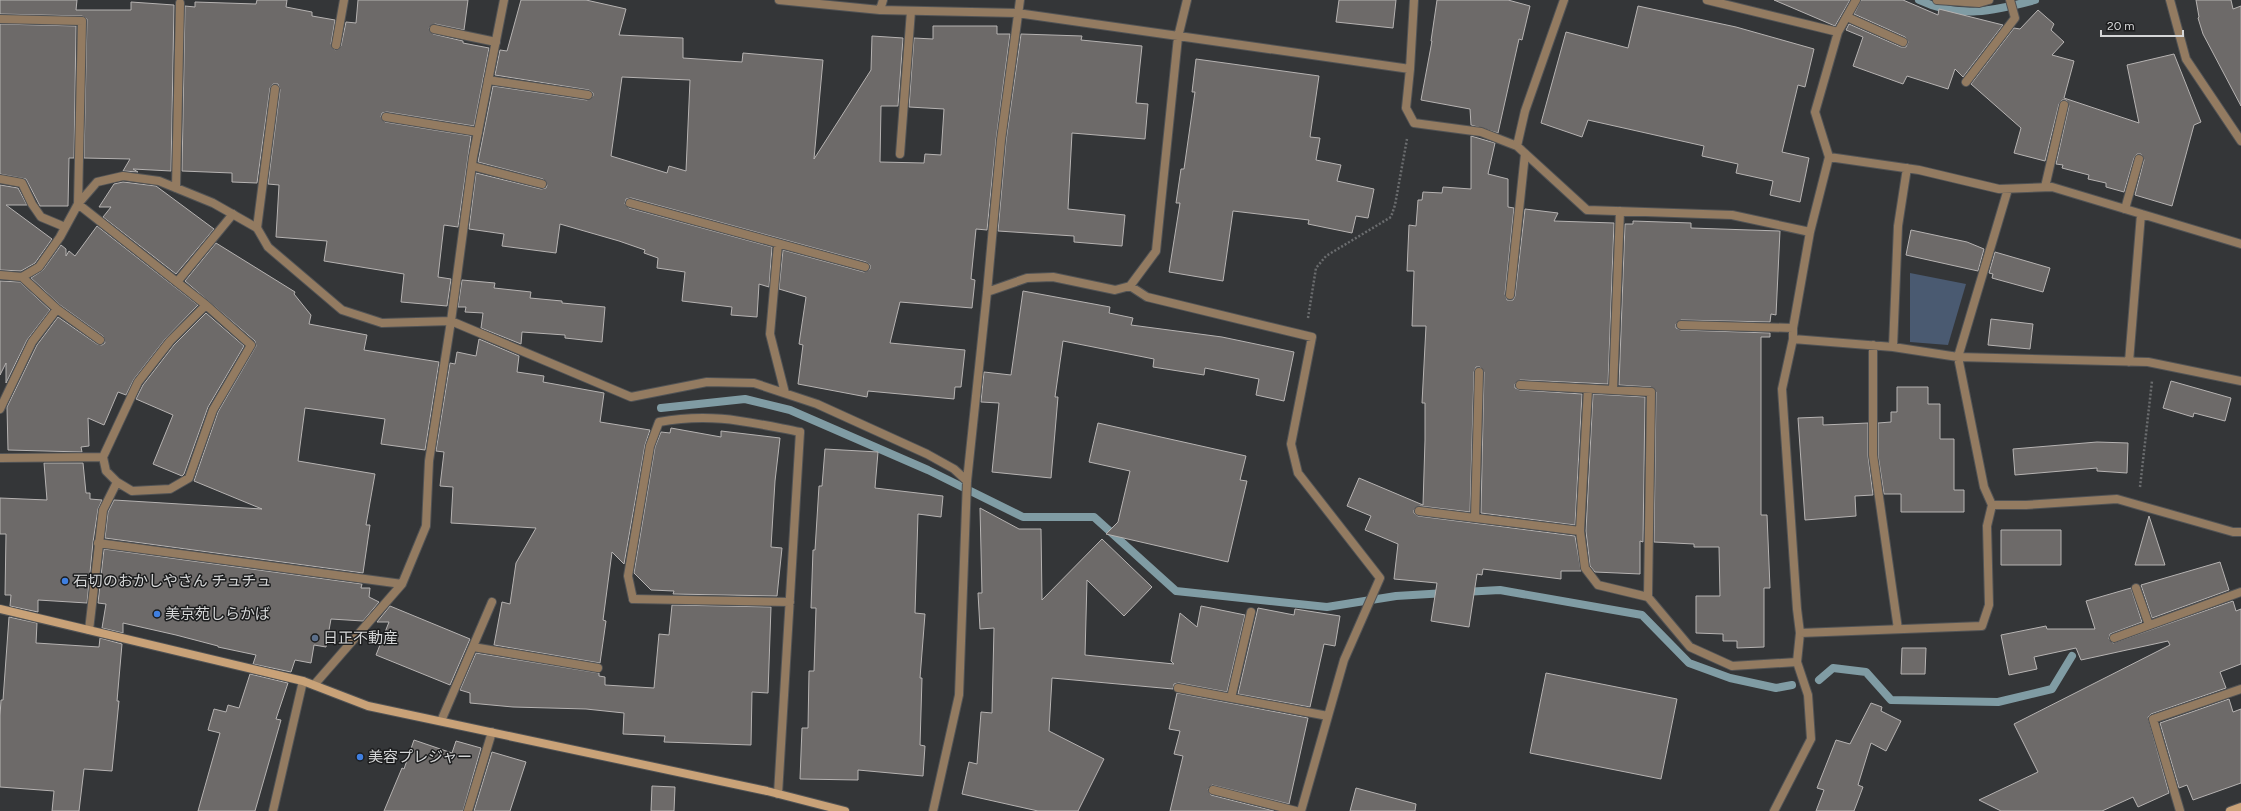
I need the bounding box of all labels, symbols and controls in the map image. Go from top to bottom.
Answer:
scale bar [2101,12,2183,38]
text: 20 m [2107,19,2135,33]
place label: 石切のおかしやさん チュチュ [73,572,272,590]
marker: 石切のおかしやさん チュチュ [60,576,70,586]
place label: 美京苑しらかば [165,605,270,623]
marker: 美京苑しらかば [152,609,162,619]
place label: 日正不動産 [323,629,398,647]
marker: 日正不動産 [310,633,320,643]
place label: 美容プレジャー [368,748,472,766]
marker: 美容プレジャー [355,752,365,762]

